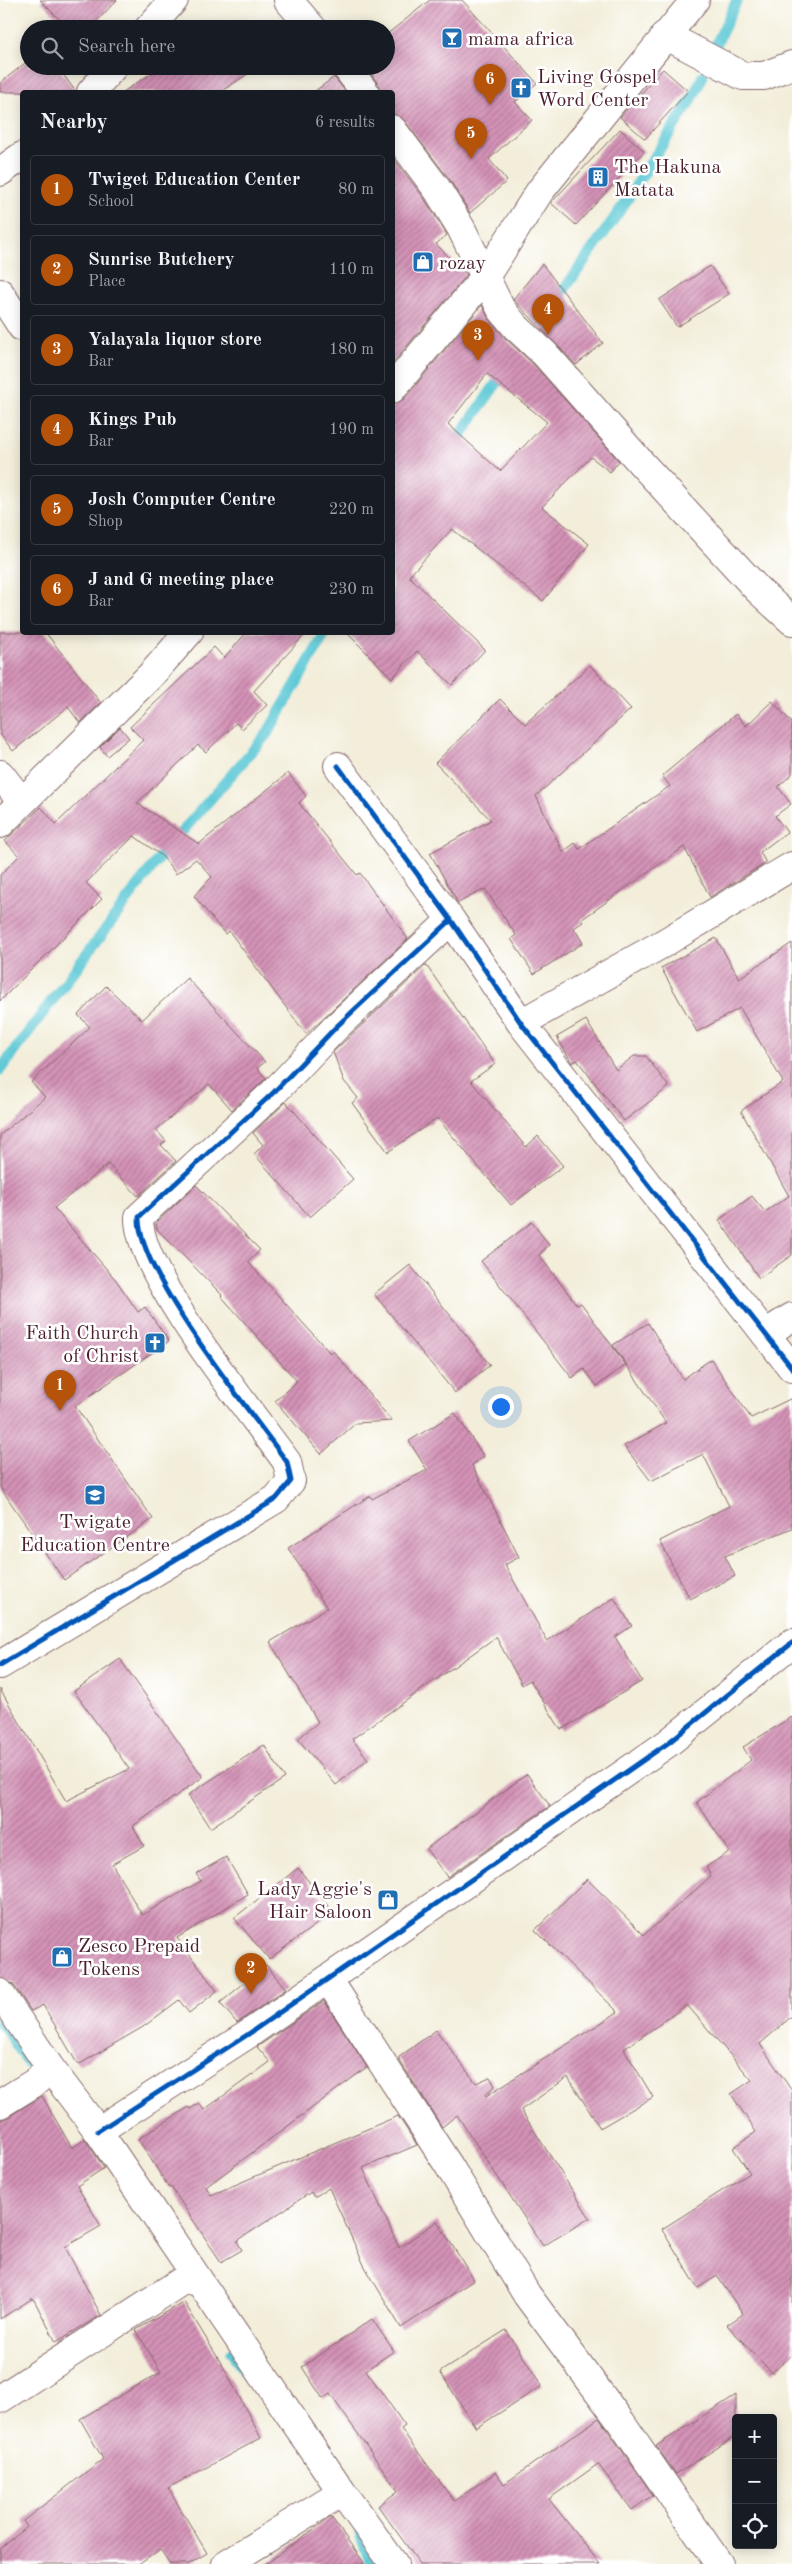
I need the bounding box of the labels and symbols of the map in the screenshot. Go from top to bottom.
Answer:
bar icon: mama africa [440,26,464,50]
place label: mama africa [468,30,574,50]
pin: 6 [474,64,506,105]
place label: Living Gospel Word Center [537,68,657,111]
church icon: Living Gospel Word Center [509,76,533,100]
pin: 5 [455,118,487,159]
place label: The Hakuna Matata [614,158,721,201]
building icon: The Hakuna Matata [586,165,610,189]
shop icon: rozay [411,250,435,274]
place label: rozay [439,254,486,274]
pin: 4 [532,294,564,335]
pin: 3 [462,320,494,361]
place label: Faith Church of Christ [25,1324,139,1367]
church icon: Faith Church of Christ [143,1331,167,1355]
pin: 1 [44,1370,76,1411]
your location [488,1394,514,1420]
school or university icon: Twigate Education Centre [83,1483,107,1507]
place label: Twigate Education Centre [20,1513,170,1556]
place label: Lady Aggie's Hair Saloon [257,1880,372,1923]
shop icon: Lady Aggie's Hair Saloon [376,1888,400,1912]
place label: Zesco Prepaid Tokens [78,1937,200,1980]
shop icon: Zesco Prepaid Tokens [50,1945,74,1969]
pin: 2 [235,1953,267,1994]

